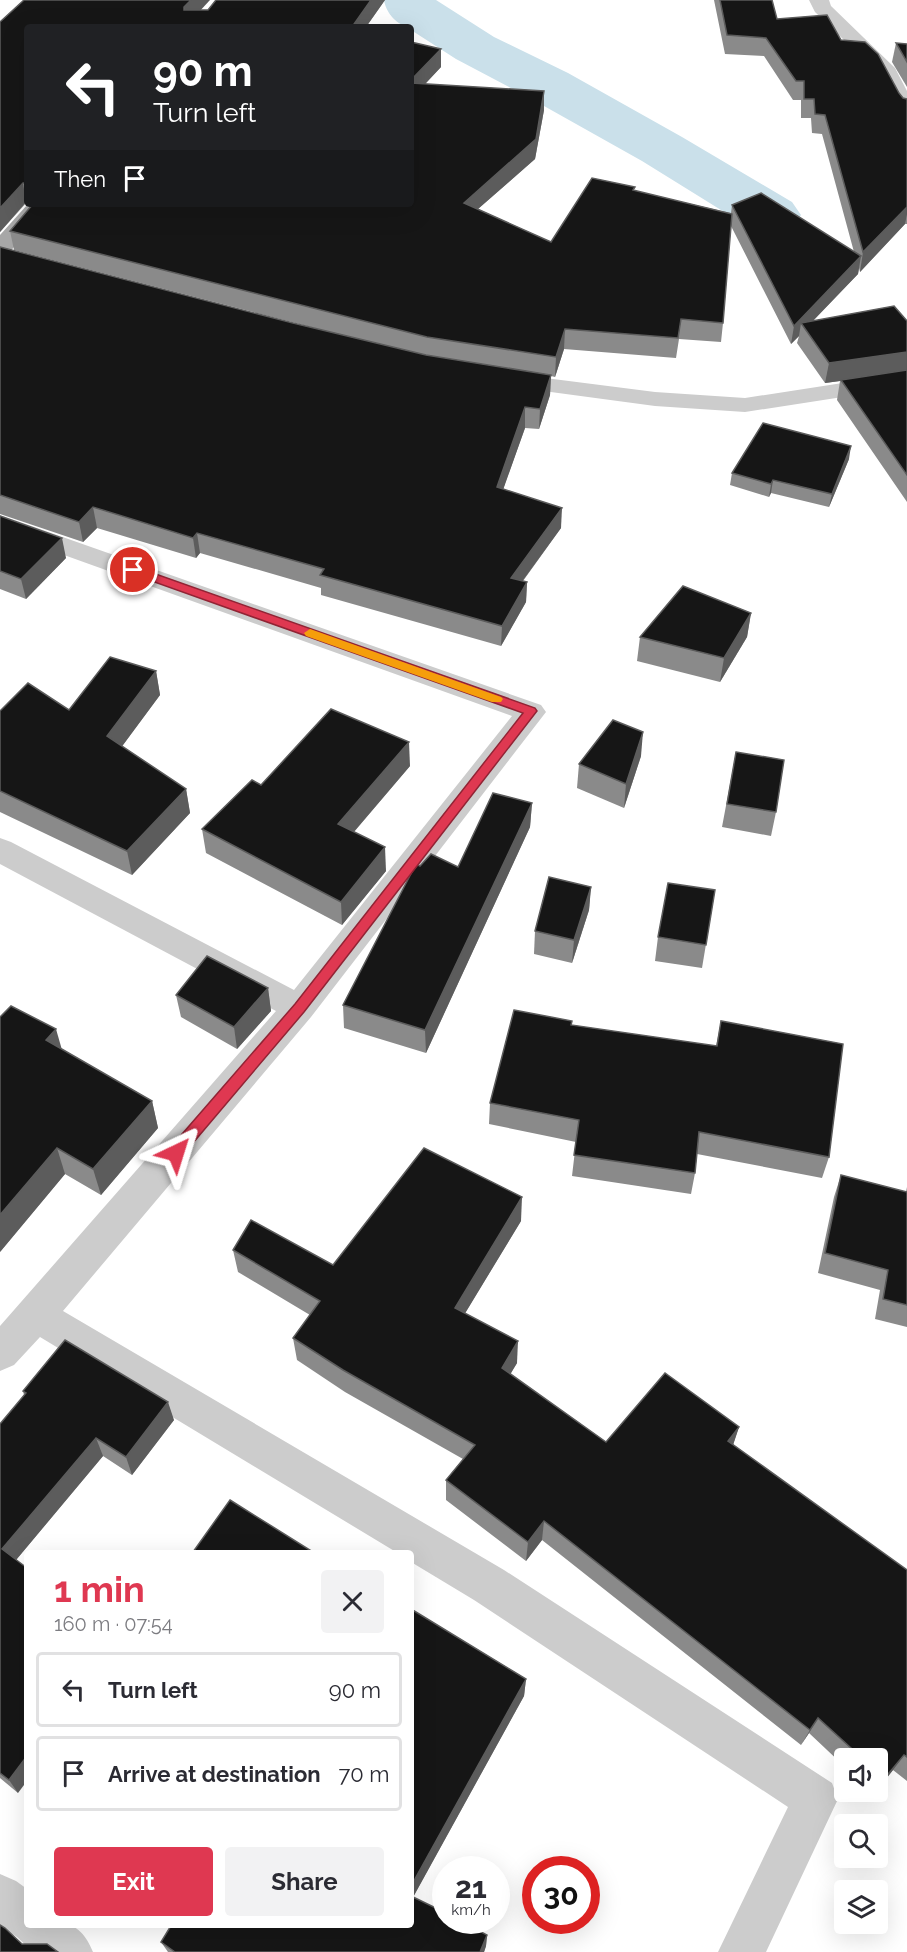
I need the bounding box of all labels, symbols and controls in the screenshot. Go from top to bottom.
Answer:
text: 90 m [153,47,253,96]
icon: left [54,48,132,126]
text: Turn left [153,97,256,128]
icon: arrive [118,162,151,195]
text: Then [54,166,106,192]
pin [107,544,158,595]
icon: arrive [116,553,149,586]
position arrow [144,1121,208,1185]
text: 1 min [54,1568,145,1610]
button: close [321,1570,384,1633]
text: 160 m · 07:54 [54,1612,173,1636]
icon: left [57,1673,90,1706]
text: Turn left [108,1677,198,1703]
text: 90 m [329,1677,381,1703]
map controls [834,1748,888,1934]
button: sound [834,1748,888,1802]
icon: arrive [57,1757,90,1790]
text: Arrive at destination [108,1761,321,1787]
text: 70 m [339,1761,390,1787]
button: search [834,1814,888,1868]
button: Exit [54,1847,213,1916]
button: Share [225,1847,384,1916]
speed limit sign: 30 [522,1856,600,1934]
text: 21 [455,1870,487,1905]
button: layers [834,1880,888,1934]
text: km/h [451,1901,491,1919]

